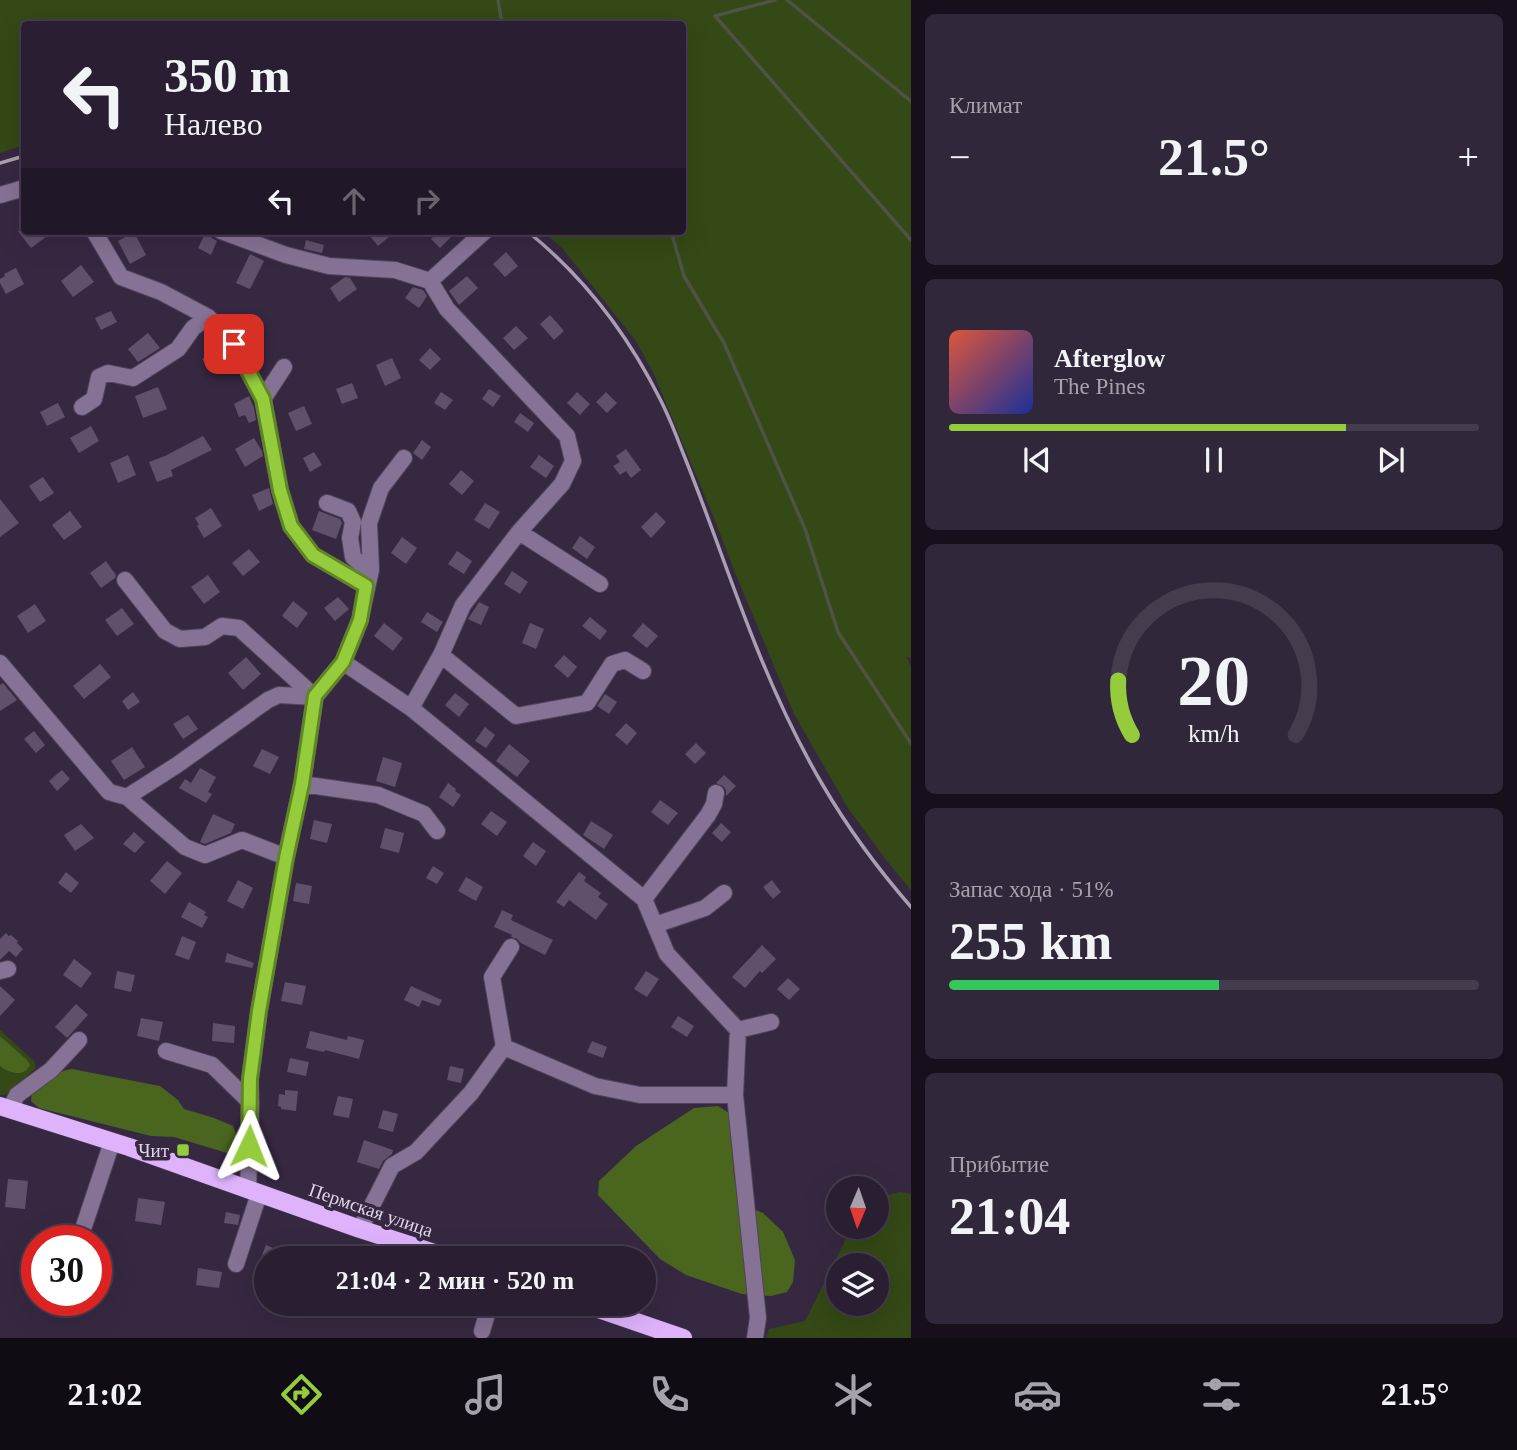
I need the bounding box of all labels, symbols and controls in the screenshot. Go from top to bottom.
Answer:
text: 350 m [164,48,291,103]
icon: left [49,49,140,140]
text: Климат [949,93,1022,118]
text: Налево [164,106,263,142]
text: 21.5° [1158,129,1270,186]
text: − [949,136,970,178]
text: + [1458,136,1479,178]
icon: left [262,182,300,220]
icon: ahead [335,182,373,220]
icon: right [408,182,446,220]
pin [204,314,264,374]
icon: arrive [215,325,253,363]
text: Afterglow [1054,344,1165,373]
text: The Pines [1054,374,1145,399]
icon: previous [1018,441,1056,479]
icon: pause [1195,441,1233,479]
icon: next [1372,441,1410,479]
text: 20 [1178,640,1250,721]
text: km/h [1188,720,1240,747]
text: Запас хода · 51% [949,877,1114,902]
text: 255 km [949,913,1112,970]
position arrow [212,1109,286,1183]
place label: Чит [138,1140,170,1161]
marker: Чит [175,1142,191,1158]
text: Прибытие [949,1152,1049,1177]
north arrow [826,1176,889,1239]
map controls [826,1176,889,1316]
street label: Пермская улица [306,1179,436,1241]
text: 21:04 [949,1188,1070,1245]
speed limit sign: 30 [21,1225,112,1316]
button: layers [826,1253,889,1316]
text: 21:04 · 2 мин · 520 m [336,1266,574,1295]
icon: directions [277,1370,326,1419]
icon: music [461,1370,510,1419]
icon: phone [645,1370,694,1419]
icon: climate [829,1370,878,1419]
icon: car [1013,1370,1062,1419]
icon: filters [1197,1370,1246,1419]
text: 21:02 [67,1376,142,1412]
text: 21.5° [1381,1376,1449,1412]

